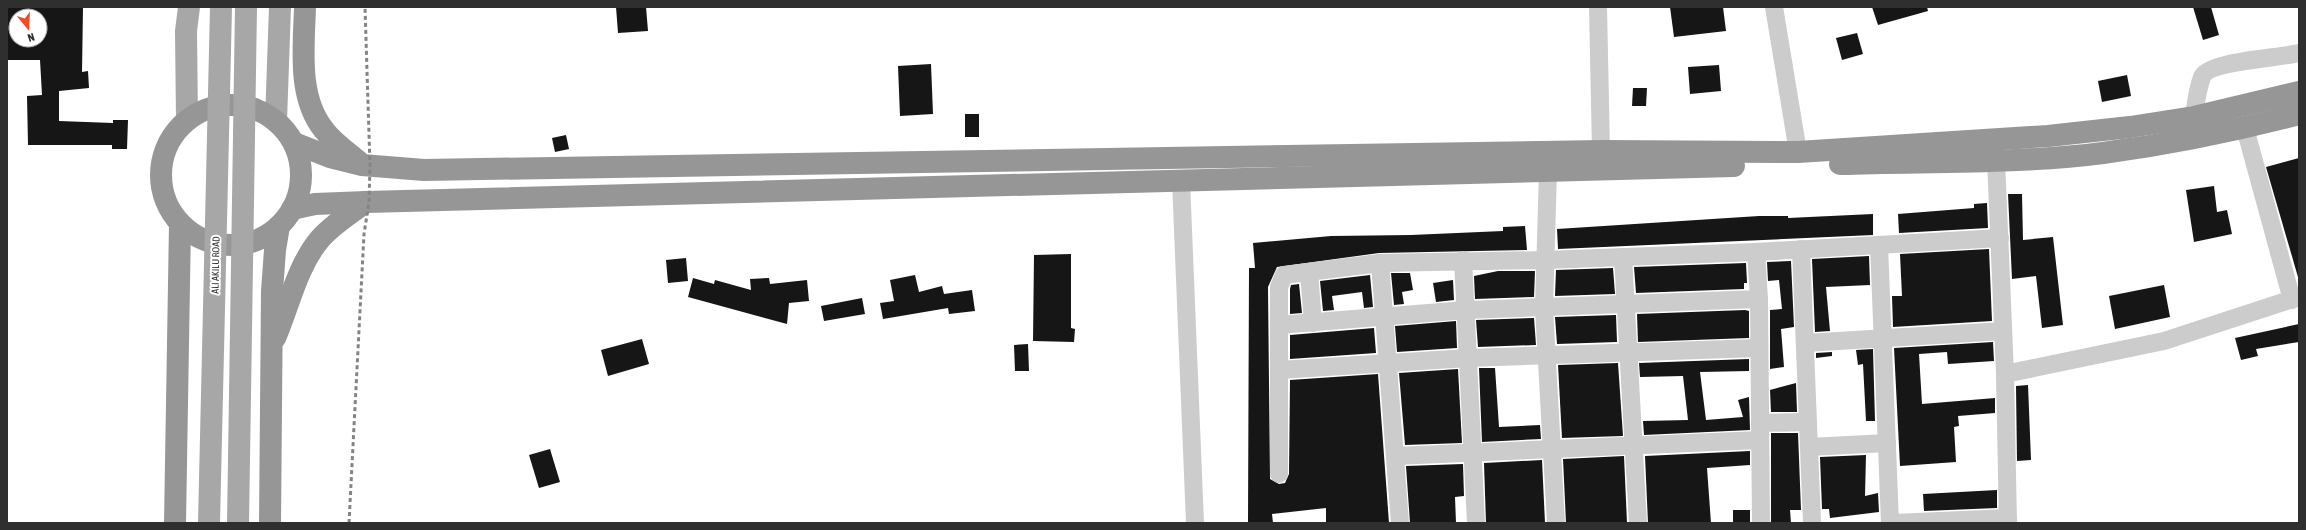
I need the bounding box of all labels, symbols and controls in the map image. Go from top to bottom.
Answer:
north arrow [8,8,48,48]
text: N [26,31,36,44]
street label: ALI AKILU ROAD [209,236,222,294]

